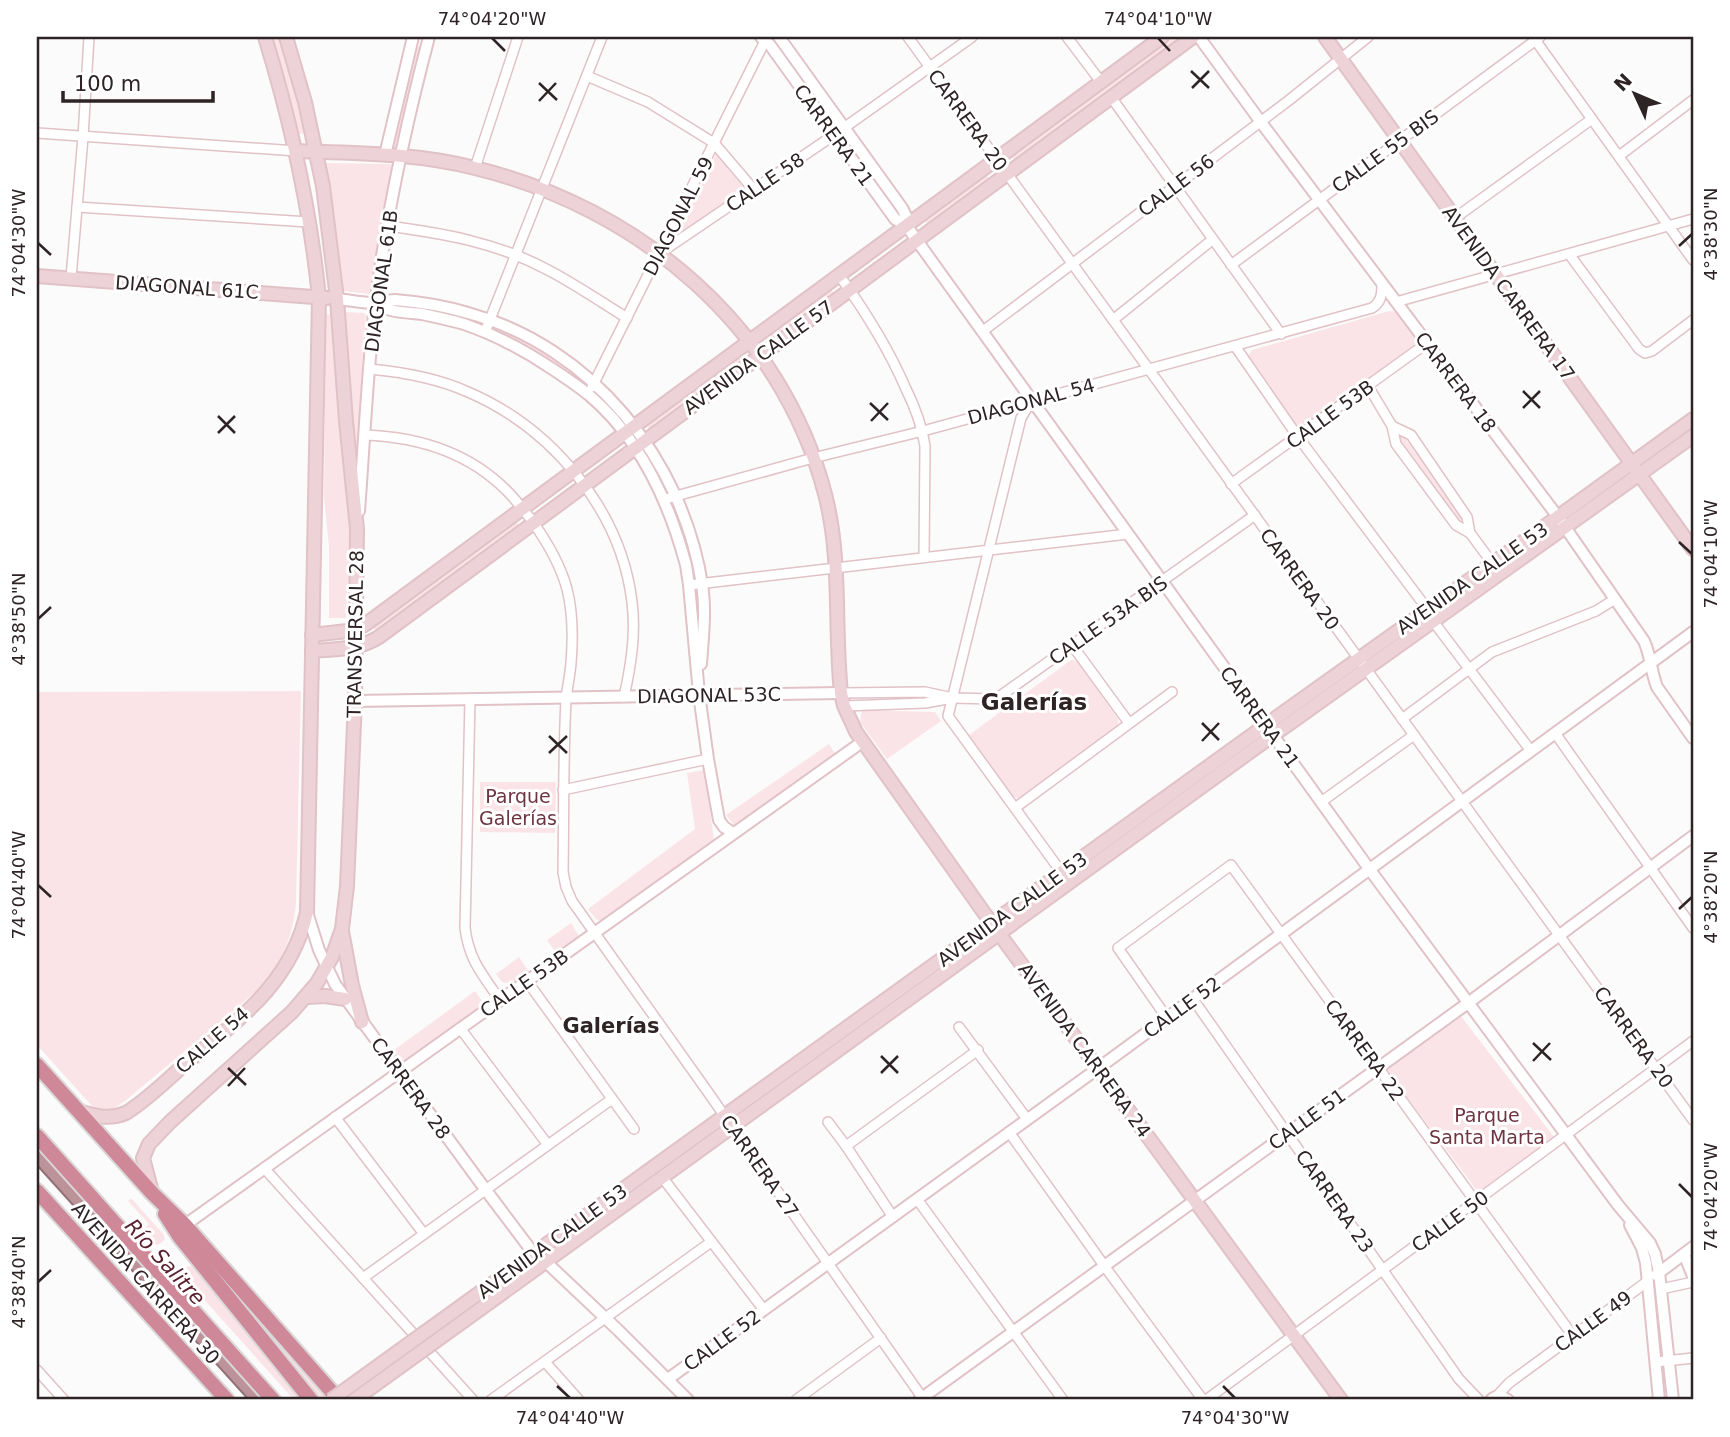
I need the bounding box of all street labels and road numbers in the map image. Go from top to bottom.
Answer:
street label: CARRERA 20 [924,65,1012,175]
street label: CARRERA 21 [790,80,878,190]
street label: CALLE 55 BIS [1327,105,1443,197]
street label: CALLE 58 [722,148,808,216]
street label: CALLE 56 [1134,149,1218,221]
street label: DIAGONAL 59 [639,153,717,279]
street label: AVENIDA CARRERA 17 [1438,201,1580,385]
street label: DIAGONAL 61B [360,208,402,354]
street label: DIAGONAL 61C [114,271,260,303]
street label: AVENIDA CALLE 57 [679,295,837,419]
street label: CARRERA 18 [1411,327,1501,437]
street label: DIAGONAL 54 [965,373,1097,429]
street label: CALLE 53B [1282,375,1378,453]
street label: AVENIDA CALLE 53 [1392,517,1552,639]
street label: CARRERA 20 [1256,524,1344,634]
street label: TRANSVERSAL 28 [343,550,367,719]
street label: CALLE 53A BIS [1045,571,1171,669]
street label: CARRERA 21 [1216,662,1304,772]
street label: DIAGONAL 53C [637,683,781,707]
street label: AVENIDA CALLE 53 [933,847,1091,971]
street label: CALLE 53B [476,945,572,1021]
street label: AVENIDA CARRERA 24 [1014,958,1156,1142]
street label: CALLE 52 [1139,972,1225,1042]
street label: CARRERA 20 [1590,982,1678,1092]
street label: CARRERA 22 [1321,995,1409,1105]
street label: CALLE 54 [171,1002,253,1078]
street label: CARRERA 28 [367,1033,455,1143]
street label: CALLE 51 [1264,1084,1350,1154]
street label: CARRERA 27 [716,1110,804,1222]
street label: CARRERA 23 [1291,1145,1379,1257]
street label: AVENIDA CALLE 53 [473,1179,631,1303]
street label: CALLE 50 [1407,1186,1493,1256]
street label: AVENIDA CARRERA 30 [67,1198,225,1368]
street label: CALLE 49 [1550,1286,1636,1356]
street label: CALLE 52 [679,1305,765,1375]

